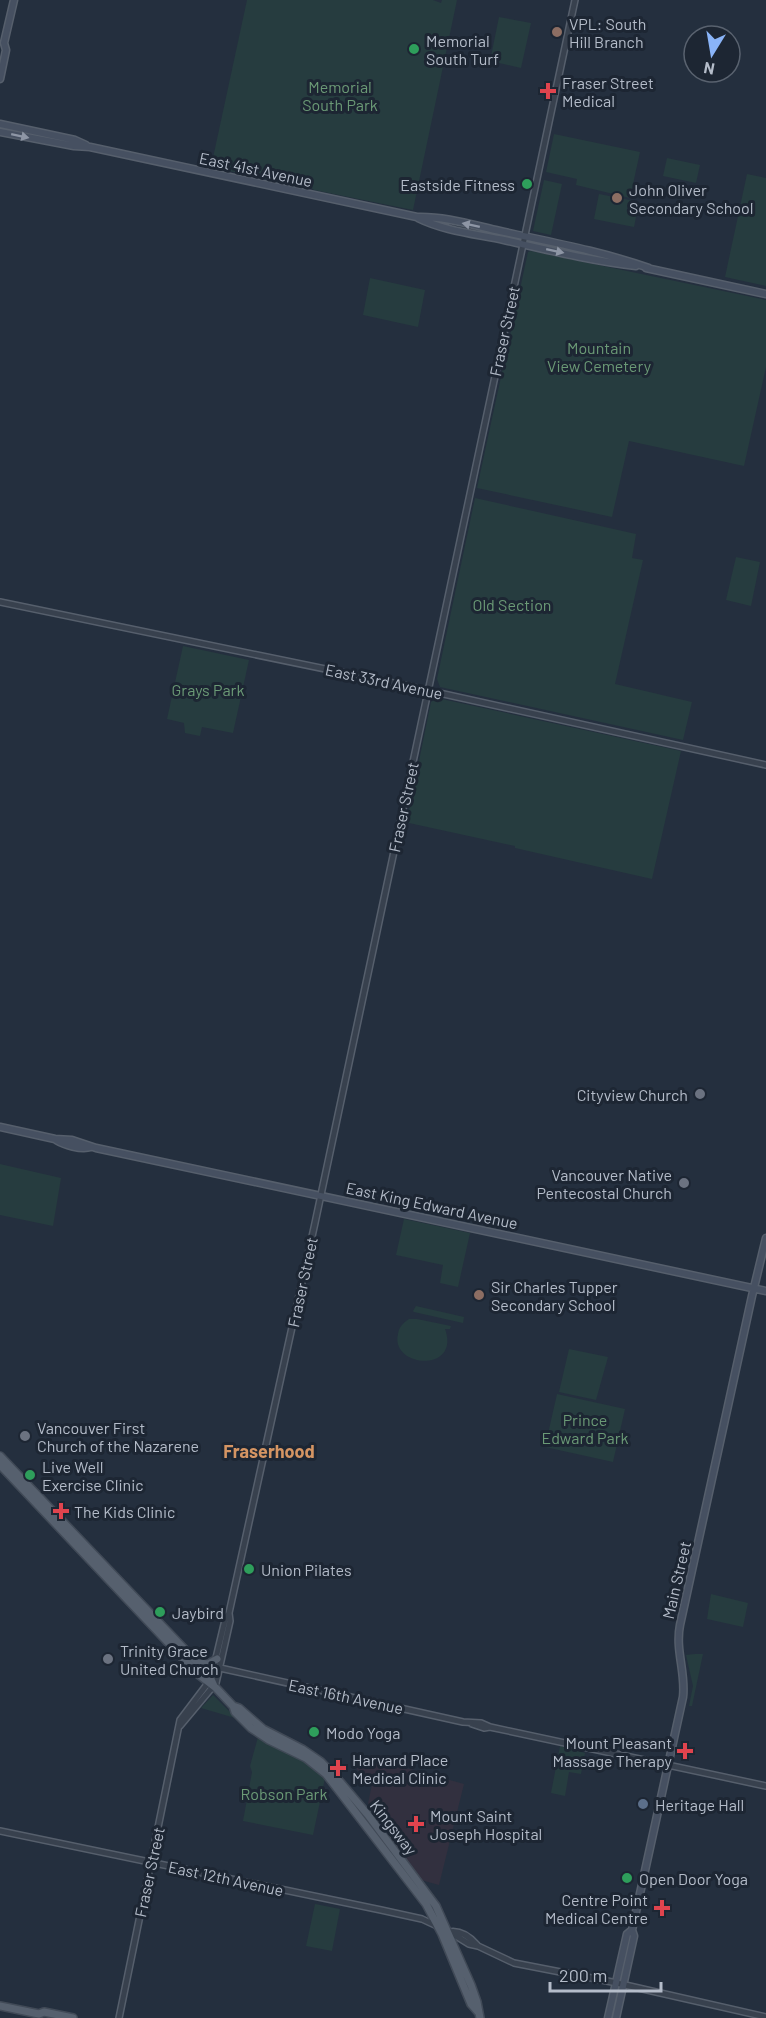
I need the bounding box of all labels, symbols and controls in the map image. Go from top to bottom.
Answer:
place label: VPL: South Hill Branch [569,14,646,51]
north arrow [682,24,742,84]
marker: VPL: South Hill Branch [550,25,564,39]
place label: Memorial South Turf [426,31,499,68]
marker: Memorial South Turf [407,42,421,56]
text: N [702,59,716,80]
place label: Fraser Street Medical [562,73,654,110]
park label: Memorial South Park [302,77,378,114]
marker: Fraser Street Medical [539,82,557,100]
one-way arrow [11,132,30,141]
street label: East 41st Avenue [198,148,314,190]
place label: Eastside Fitness [400,175,515,194]
marker: Eastside Fitness [520,177,534,191]
place label: John Oliver Secondary School [629,180,753,217]
marker: John Oliver Secondary School [610,191,624,205]
one-way arrow [461,220,480,229]
one-way arrow [546,247,564,257]
street label: Fraser Street [485,284,523,378]
park label: Mountain View Cemetery [547,338,652,375]
park label: Old Section [472,595,552,614]
street label: East 33rd Avenue [324,659,444,703]
park label: Grays Park [172,680,244,699]
street label: Fraser Street [384,760,422,854]
place label: Cityview Church [577,1085,688,1104]
marker: Cityview Church [693,1087,707,1101]
place label: Vancouver Native Pentecostal Church [536,1165,672,1202]
marker: Vancouver Native Pentecostal Church [677,1176,691,1190]
street label: East King Edward Avenue [344,1177,520,1233]
street label: Fraser Street [283,1235,321,1329]
place label: Sir Charles Tupper Secondary School [491,1277,618,1314]
marker: Sir Charles Tupper Secondary School [472,1288,486,1302]
park label: Prince Edward Park [541,1410,629,1447]
place label: Vancouver First Church of the Nazarene [37,1418,199,1455]
marker: Vancouver First Church of the Nazarene [18,1429,32,1443]
district label: Fraserhood [223,1440,315,1462]
place label: Live Well Exercise Clinic [42,1457,144,1494]
marker: Live Well Exercise Clinic [23,1468,37,1482]
marker: The Kids Clinic [52,1502,70,1520]
place label: The Kids Clinic [74,1502,175,1521]
street label: Main Street [658,1539,694,1621]
place label: Union Pilates [261,1560,352,1579]
marker: Union Pilates [242,1562,256,1576]
place label: Jaybird [172,1603,224,1622]
marker: Jaybird [153,1605,167,1619]
place label: Trinity Grace United Church [120,1641,219,1678]
marker: Trinity Grace United Church [101,1652,115,1666]
street label: East 16th Avenue [287,1675,405,1717]
place label: Modo Yoga [326,1723,400,1742]
marker: Modo Yoga [307,1725,321,1739]
place label: Mount Pleasant Massage Therapy [553,1733,673,1770]
marker: Mount Pleasant Massage Therapy [676,1742,694,1760]
place label: Harvard Place Medical Clinic [352,1750,448,1787]
marker: Harvard Place Medical Clinic [329,1759,347,1777]
park label: Robson Park [241,1784,327,1803]
place label: Heritage Hall [655,1795,744,1814]
street label: Kingsway [367,1796,422,1859]
marker: Heritage Hall [636,1797,650,1811]
place label: Mount Saint Joseph Hospital [430,1806,542,1843]
marker: Mount Saint Joseph Hospital [407,1815,425,1833]
street label: Fraser Street [130,1825,168,1919]
street label: East 12th Avenue [167,1857,285,1899]
place label: Open Door Yoga [639,1869,748,1888]
marker: Open Door Yoga [620,1871,634,1885]
place label: Centre Point Medical Centre [545,1890,648,1927]
marker: Centre Point Medical Centre [653,1899,671,1917]
scale bar [550,1955,661,1993]
text: 200 m [559,1964,607,1986]

